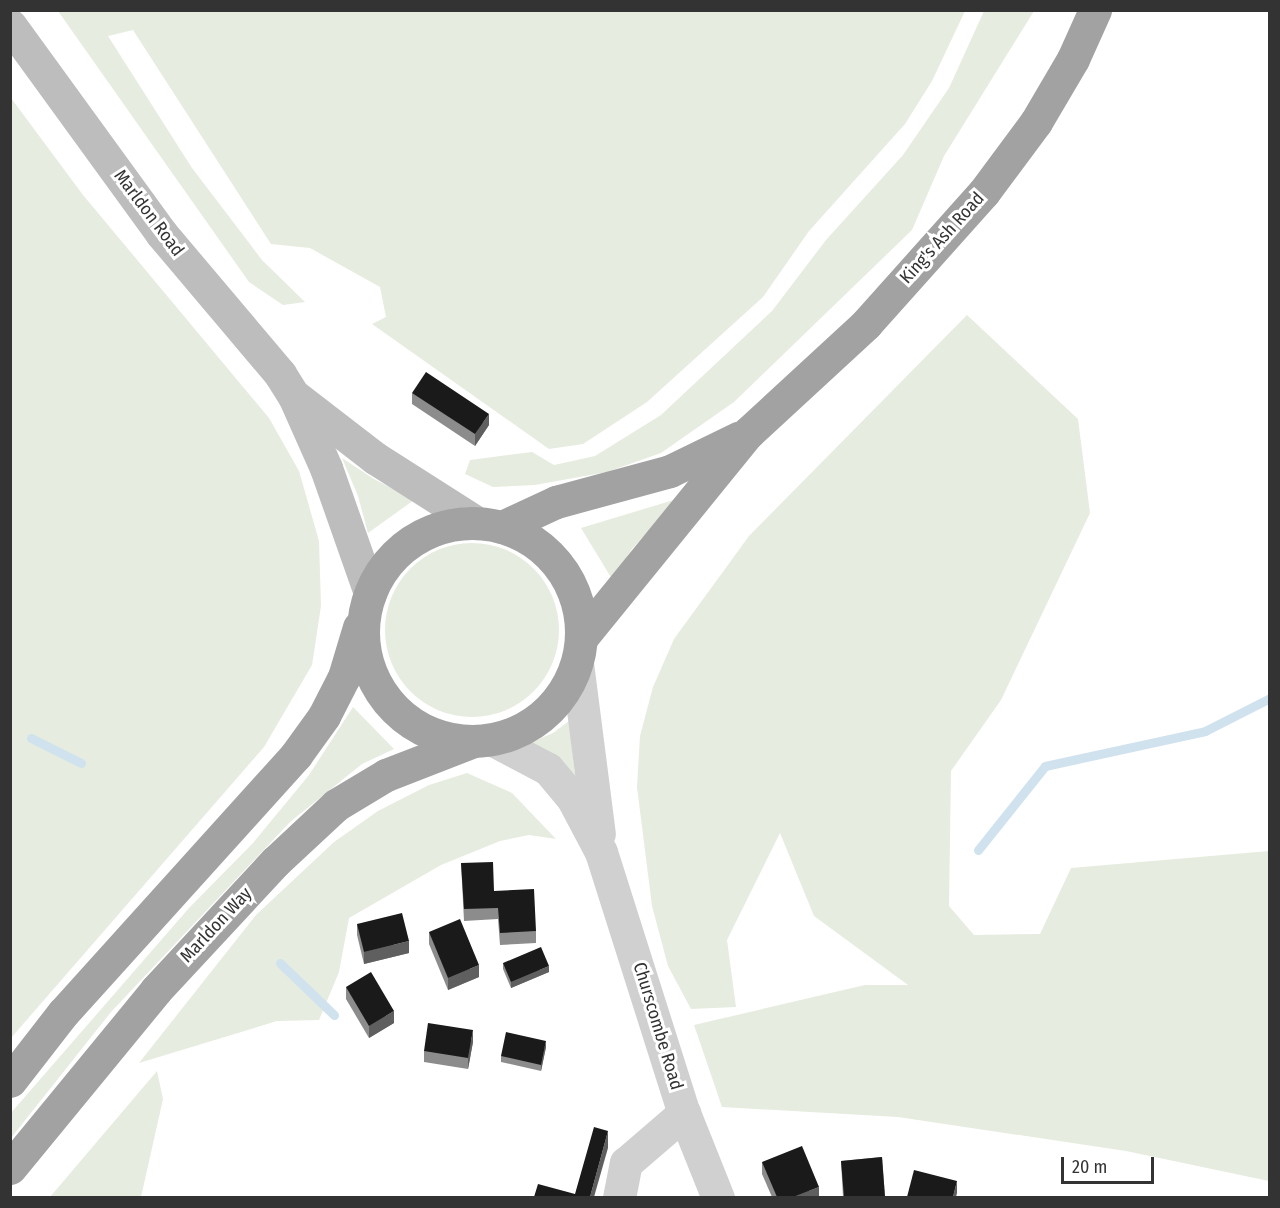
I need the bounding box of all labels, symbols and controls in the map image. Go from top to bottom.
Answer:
street label: Marldon Road [109,165,189,261]
street label: King's Ash Road [895,188,989,288]
street label: Marldon Way [176,883,256,967]
street label: Churscombe Road [628,960,688,1092]
scale bar [1064,1145,1157,1183]
text: 20 m [1072,1156,1107,1178]

